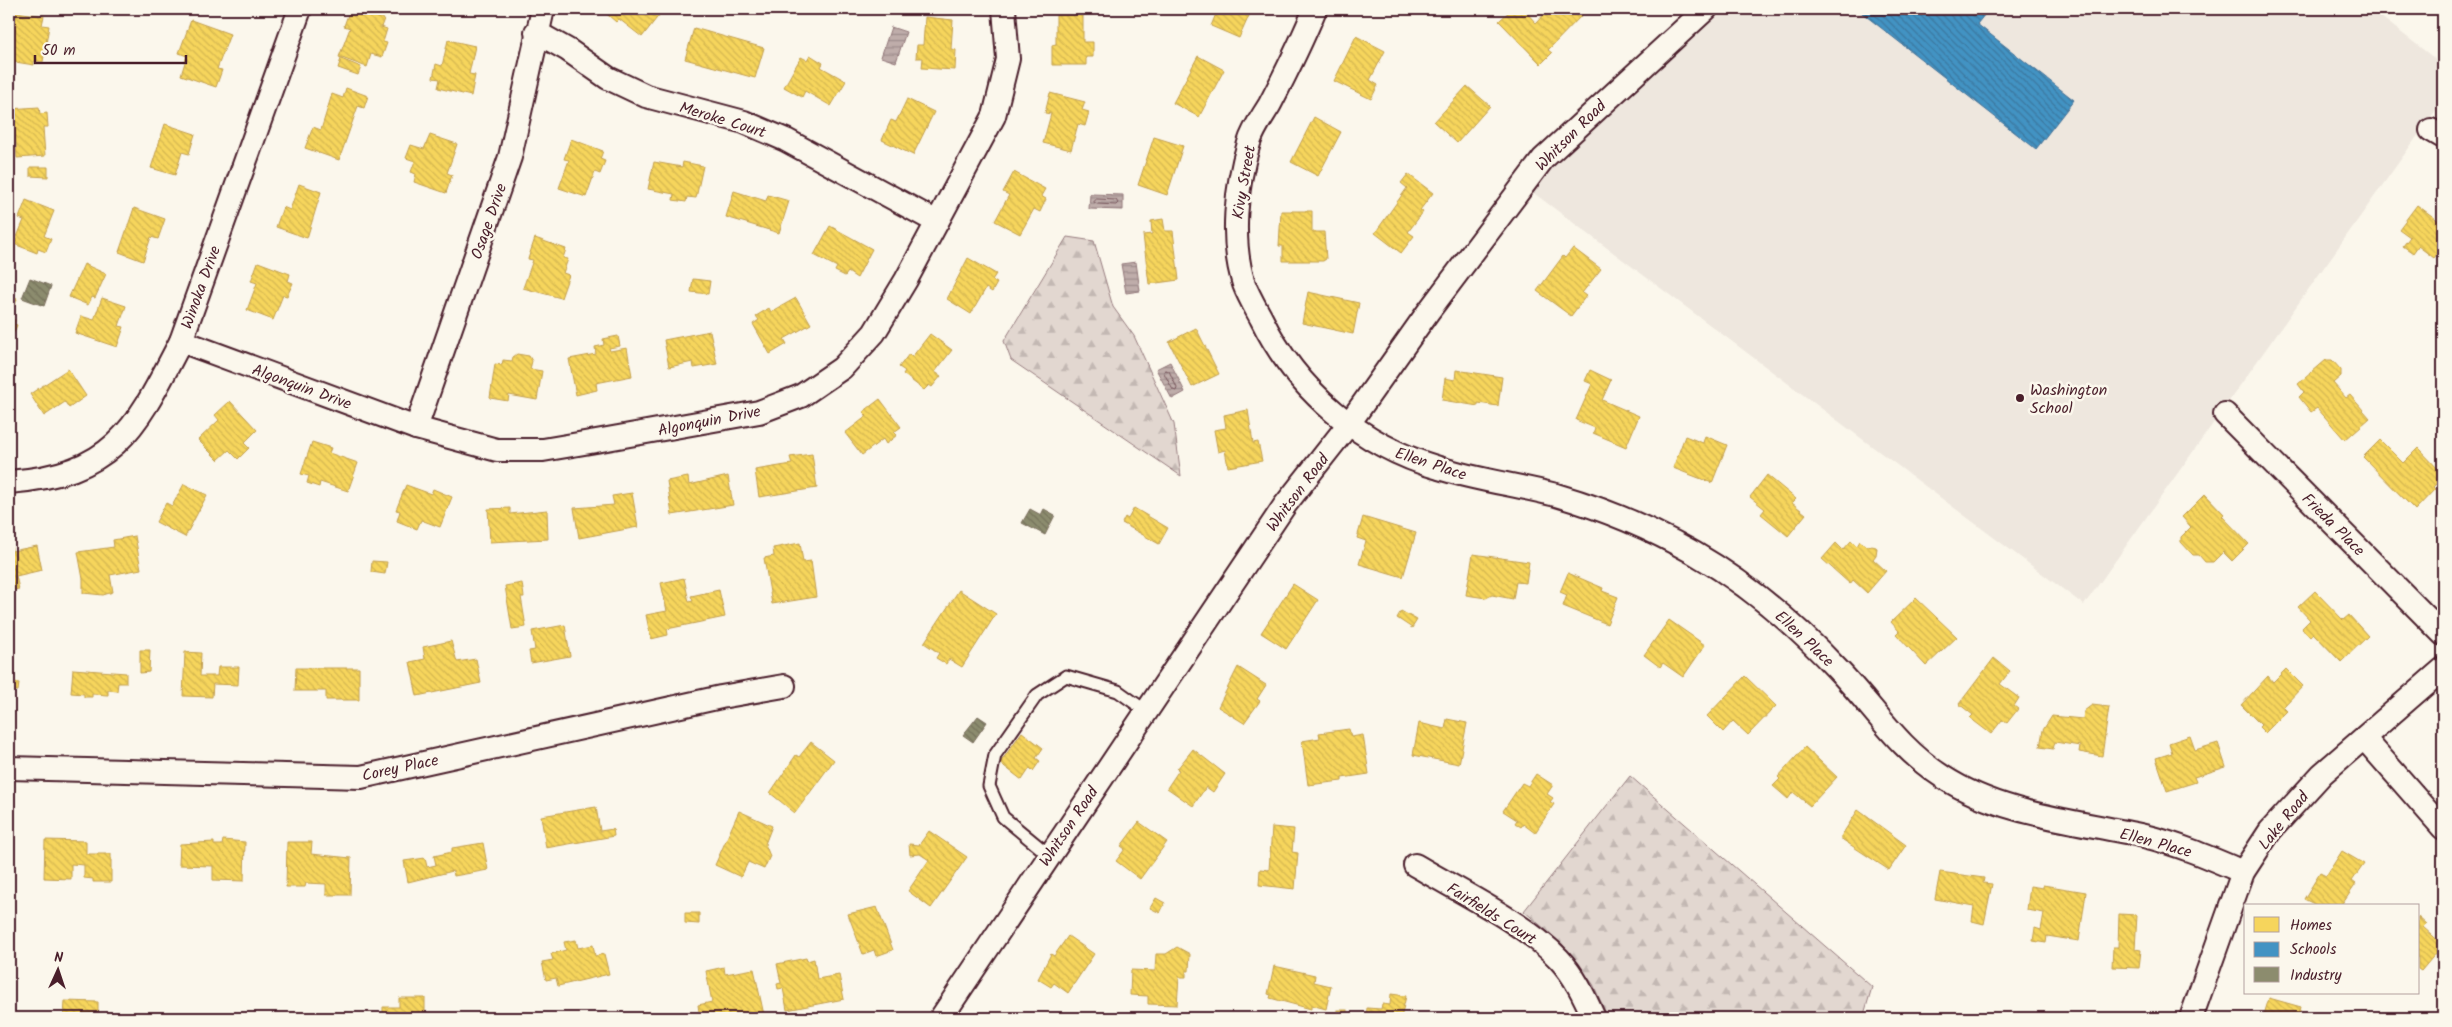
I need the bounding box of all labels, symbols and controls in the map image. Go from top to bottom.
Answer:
scale bar [35,32,186,64]
text: 50 m [42,39,76,63]
street label: Whitson Road [1530,94,1613,177]
street label: Meroke Court [676,95,770,146]
street label: Kivy Street [1226,143,1263,221]
street label: Osage Drive [465,180,514,263]
street label: Winoka Drive [175,242,228,333]
street label: Algonquin Drive [248,358,355,417]
place label: Washington School [2030,378,2107,421]
marker: Washington School [2014,392,2026,404]
street label: Algonquin Drive [656,399,763,444]
street label: Ellen Place [1392,441,1469,488]
street label: Whitson Road [1260,448,1337,537]
street label: Frieda Place [2295,488,2370,563]
street label: Ellen Place [1768,605,1839,673]
street label: Corey Place [360,748,441,789]
street label: Whitson Road [1033,781,1106,872]
street label: Lake Road [2253,785,2316,856]
street label: Ellen Place [2117,822,2194,865]
street label: Fairfields Court [1441,877,1542,952]
legend [2244,904,2420,994]
text: Homes [2290,914,2333,938]
text: Schools [2290,938,2337,962]
north arrow [32,944,82,994]
text: N [54,947,64,969]
text: Industry [2290,964,2343,988]

